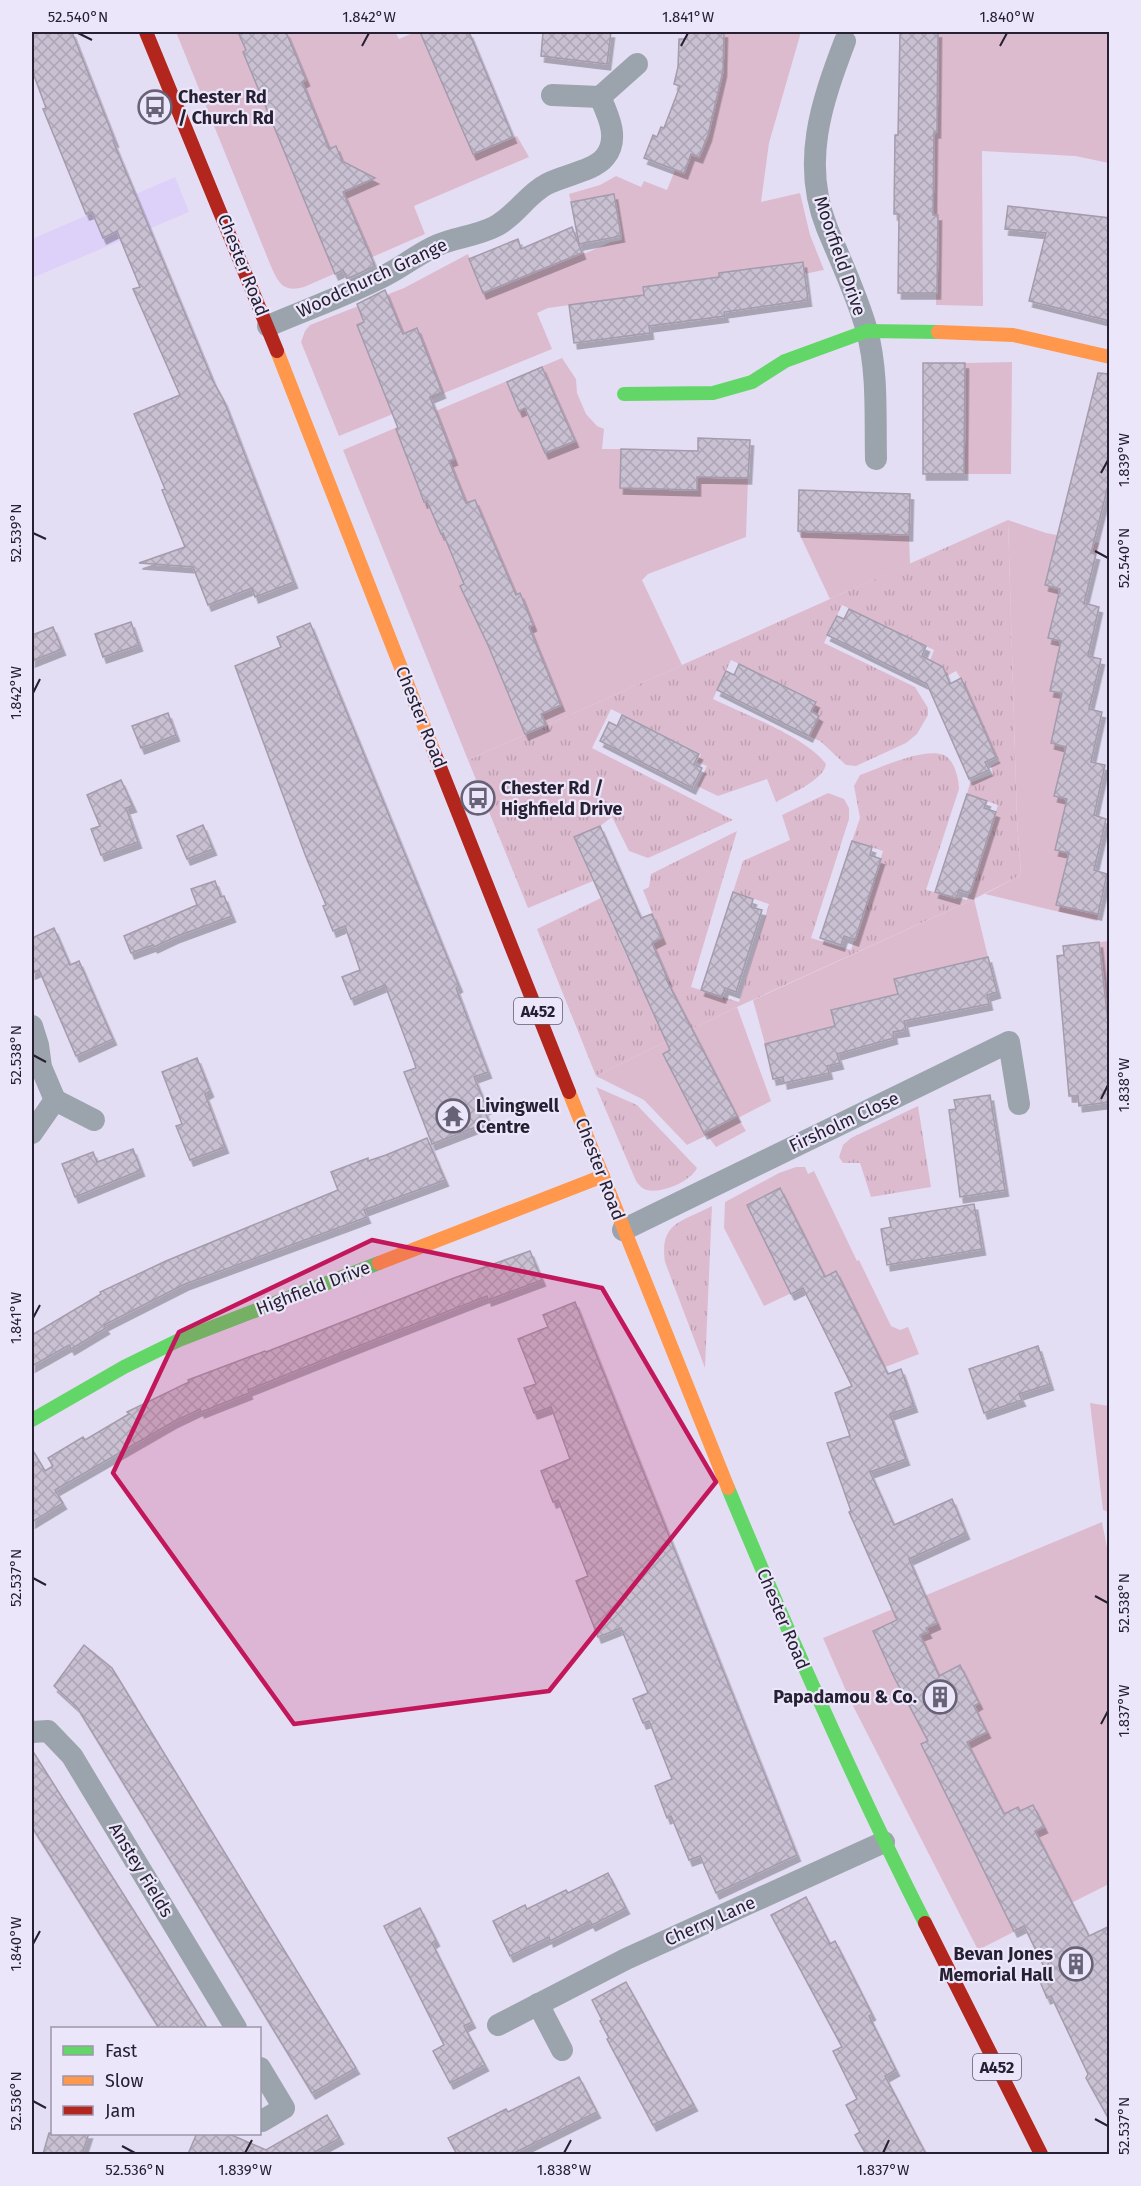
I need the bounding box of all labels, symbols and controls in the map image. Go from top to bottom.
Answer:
text: 52.540°N [48,8,108,26]
text: 1.842°W [342,8,396,26]
text: 1.841°W [662,8,715,26]
text: 1.840°W [980,8,1035,26]
place label: Chester Rd / Church Rd [178,86,274,129]
bus stop icon: Chester Rd / Church Rd [137,89,173,125]
street label: Moorfield Drive [809,193,871,319]
street label: Chester Road [213,211,273,319]
street label: Woodchurch Grange [293,234,451,322]
text: 1.839°W [1115,433,1133,487]
text: 52.539°N [7,503,25,563]
text: 52.540°N [1115,528,1133,588]
street label: Chester Road [391,663,451,771]
text: 1.842°W [7,666,25,720]
place label: Chester Rd / Highfield Drive [501,777,623,820]
bus stop icon: Chester Rd / Highfield Drive [460,780,496,816]
road number: A452 [514,998,562,1024]
text: 52.538°N [7,1025,25,1085]
text: 1.838°W [1115,1057,1133,1112]
street label: Firsholm Close [786,1087,902,1157]
place label: Livingwell Centre [476,1095,560,1138]
temple icon: Livingwell Centre [435,1098,471,1134]
street label: Chester Road [570,1115,630,1223]
street label: Highfield Drive [253,1256,373,1320]
text: 1.841°W [7,1291,25,1344]
text: 52.537°N [7,1549,25,1607]
street label: Chester Road [752,1565,814,1673]
text: 52.538°N [1115,1573,1133,1633]
building icon: Papadamou & Co. [922,1679,958,1715]
text: 1.837°W [1115,1684,1133,1737]
place label: Papadamou & Co. [773,1686,917,1708]
street label: Anstey Fields [104,1819,178,1921]
street label: Cherry Lane [661,1891,759,1951]
text: 1.840°W [7,1916,25,1971]
place label: Bevan Jones Memorial Hall [939,1943,1054,1986]
building icon: Bevan Jones Memorial Hall [1058,1946,1094,1982]
legend [51,2027,261,2135]
text: Fast [105,2040,138,2062]
road number: A452 [973,2054,1021,2080]
text: Slow [105,2070,144,2092]
text: 52.536°N [7,2071,25,2131]
text: 52.537°N [1115,2097,1133,2155]
text: Jam [105,2100,136,2122]
text: 52.536°N [105,2161,165,2179]
text: 1.839°W [218,2161,272,2179]
text: 1.838°W [537,2161,592,2179]
text: 1.837°W [857,2161,910,2179]

